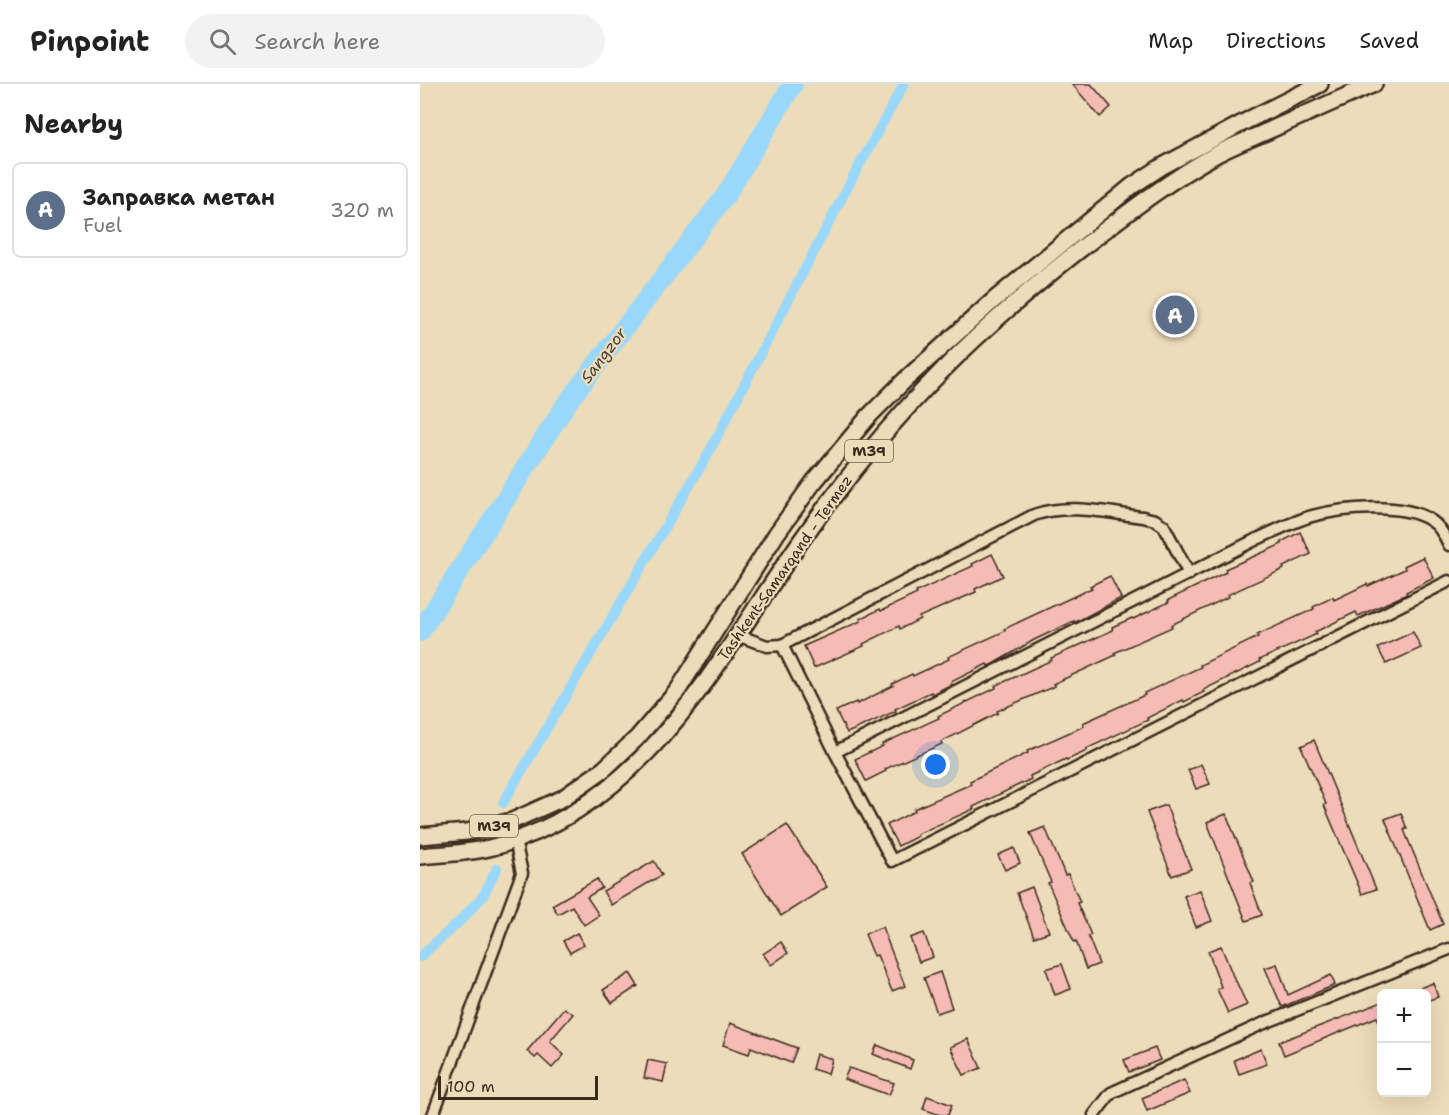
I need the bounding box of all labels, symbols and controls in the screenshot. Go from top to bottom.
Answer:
search box [185,14,605,68]
text: Pinpoint [30,22,149,60]
icon: search [206,25,239,58]
text: Search here [254,27,380,56]
text: Map [1148,27,1193,55]
text: Directions [1226,27,1326,55]
text: Saved [1359,27,1419,55]
text: Nearby [24,106,123,141]
text: Заправка метан [83,183,275,212]
text: A [38,197,53,223]
text: 320 m [330,197,394,223]
text: Fuel [83,212,122,238]
pin: A [1156,292,1194,338]
water label: Sangzor [576,323,631,387]
road number: M39 [845,440,893,462]
street label: Tashkent-Samarqand - Termez [713,471,857,665]
your location [921,750,950,779]
road number: M39 [470,815,518,837]
map controls [1377,989,1431,1097]
button: + [1377,989,1431,1043]
button: − [1377,1043,1431,1097]
scale bar [438,1073,598,1100]
text: 100 m [447,1076,495,1097]

